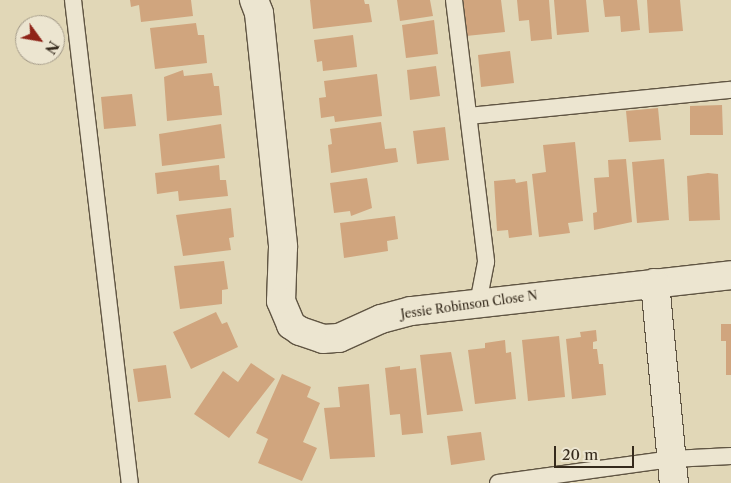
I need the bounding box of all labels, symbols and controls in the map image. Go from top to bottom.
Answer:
north arrow [15,15,65,65]
text: N [41,37,63,57]
street label: Jessie Robinson Close N [400,288,538,322]
scale bar [556,436,636,468]
text: 20 m [562,445,598,464]

